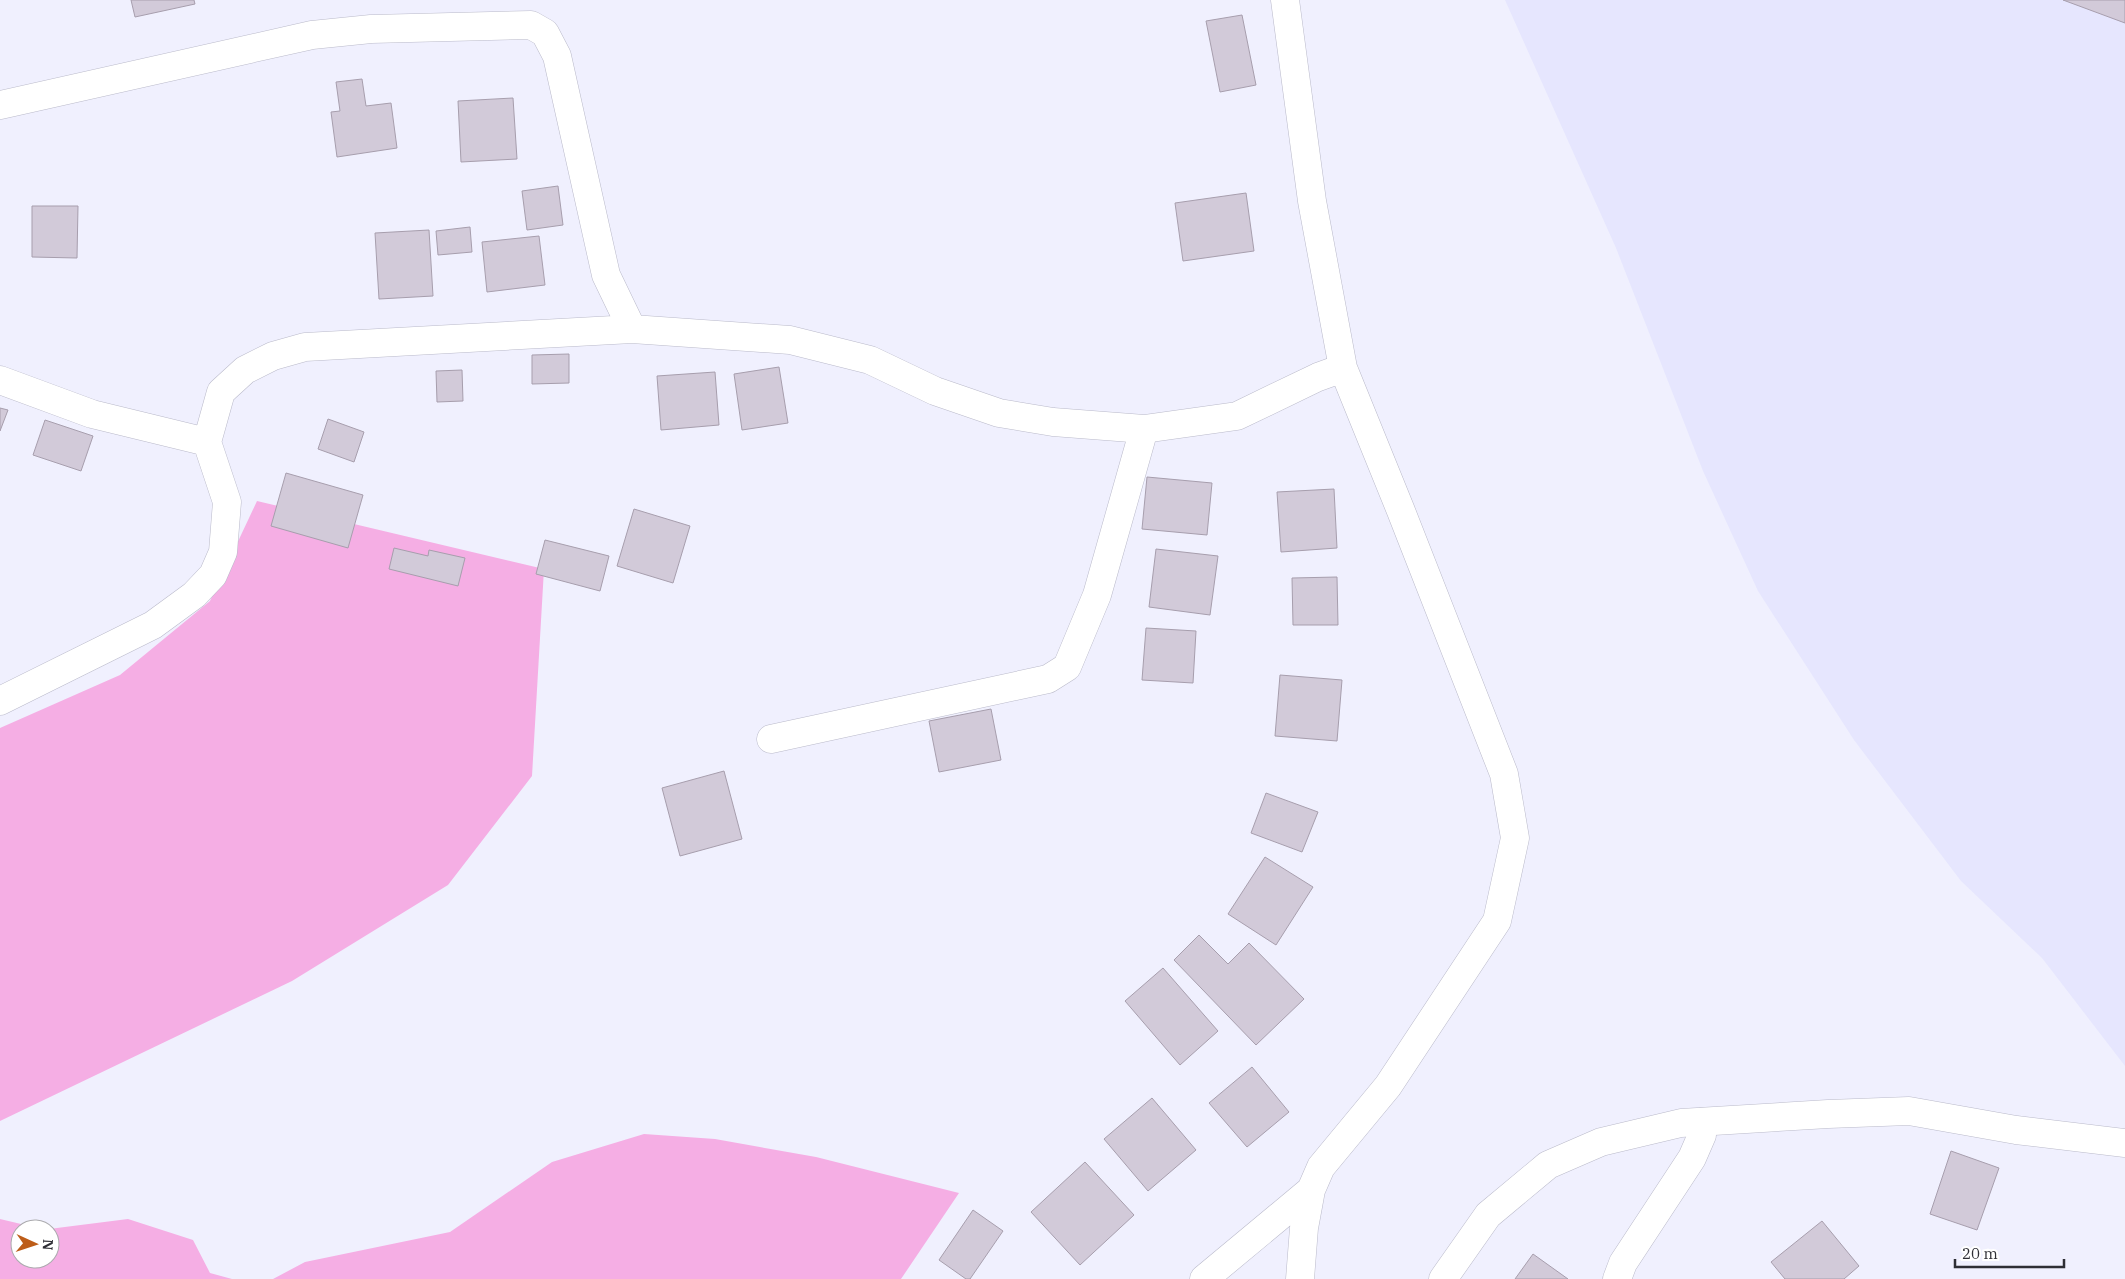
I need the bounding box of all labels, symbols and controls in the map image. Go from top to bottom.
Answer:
north arrow [10,1219,60,1269]
scale bar [1955,1236,2064,1268]
text: N [39,1239,57,1251]
text: 20 m [1962,1244,1998,1263]

